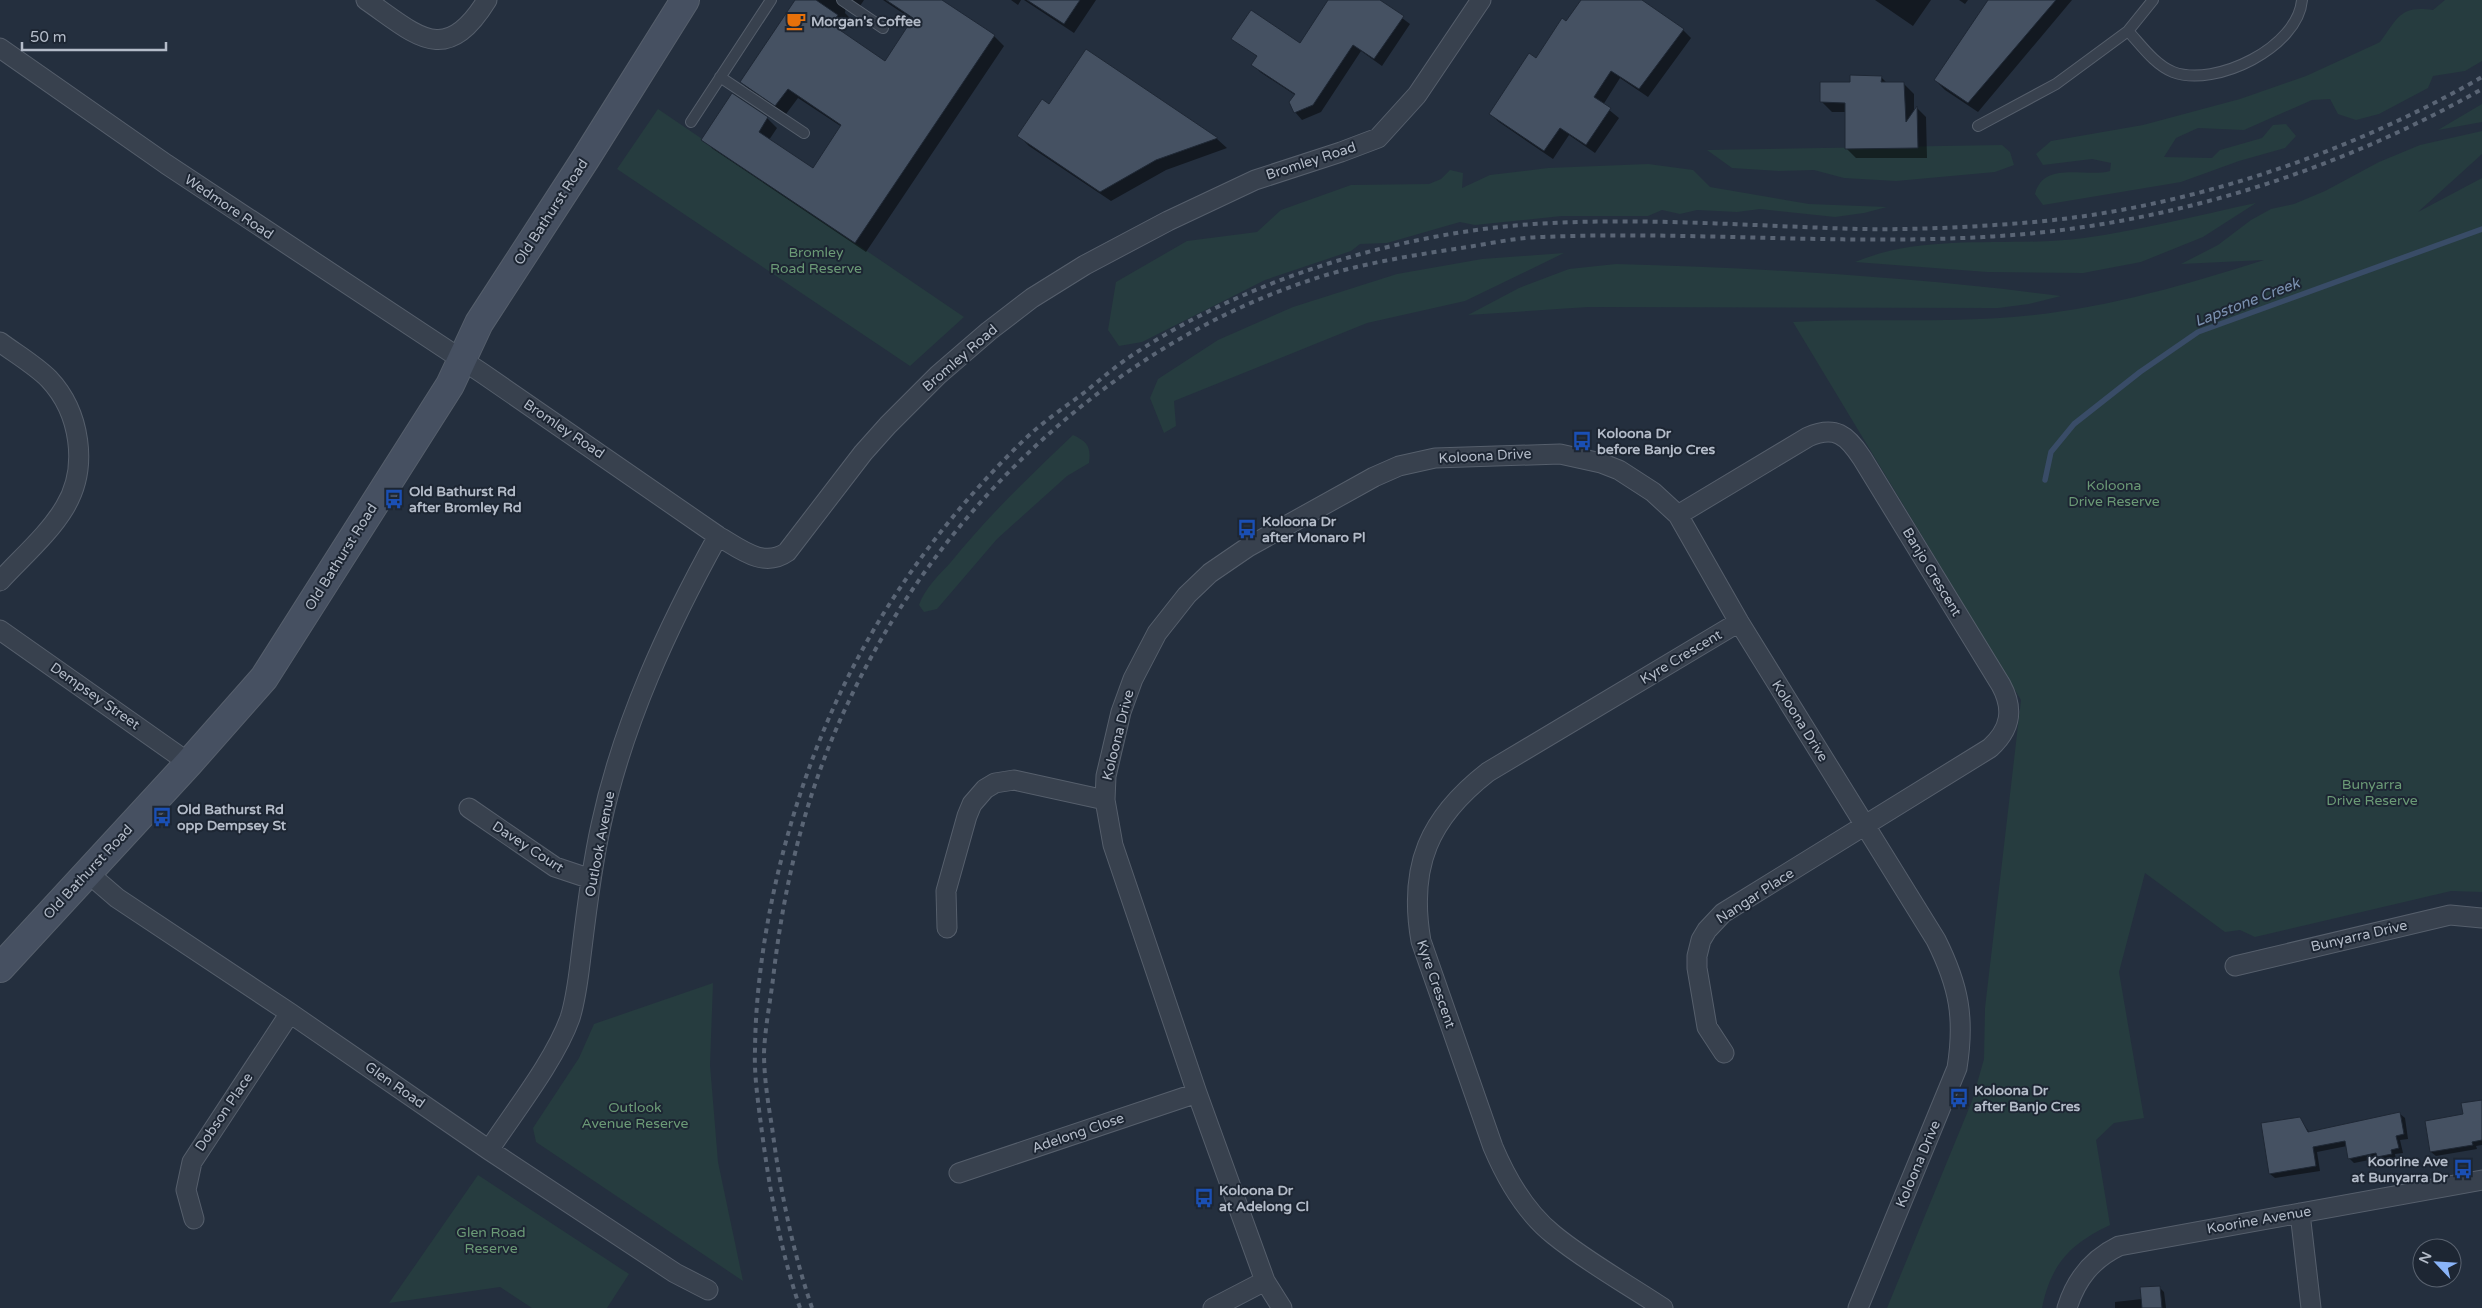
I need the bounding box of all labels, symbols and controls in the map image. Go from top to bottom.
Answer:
cafe icon: Morgan's Coffee [785,10,807,32]
place label: Morgan's Coffee [811,13,921,30]
scale bar [22,20,166,52]
text: 50 m [30,28,67,46]
street label: Bromley Road [1264,138,1358,184]
street label: Old Bathurst Road [510,156,592,268]
street label: Wedmore Road [181,171,277,243]
park label: Bromley Road Reserve [770,244,862,277]
water label: Lapstone Creek [2192,273,2304,330]
street label: Bromley Road [919,321,1001,395]
street label: Bromley Road [520,396,608,462]
place label: Koloona Dr before Banjo Cres [1597,425,1715,458]
bus stop icon: Koloona Dr before Banjo Cres [1571,430,1593,452]
street label: Koloona Drive [1438,445,1532,467]
park label: Koloona Drive Reserve [2068,477,2160,510]
place label: Old Bathurst Rd after Bromley Rd [409,483,522,516]
bus stop icon: Old Bathurst Rd after Bromley Rd [383,488,405,510]
street label: Old Bathurst Road [301,500,381,614]
place label: Koloona Dr after Monaro Pl [1262,513,1365,546]
bus stop icon: Koloona Dr after Monaro Pl [1236,518,1258,540]
street label: Banjo Crescent [1899,525,1965,620]
street label: Kyre Crescent [1637,626,1725,688]
street label: Dempsey Street [47,659,144,734]
street label: Koloona Drive [1768,677,1832,765]
street label: Koloona Drive [1099,688,1138,782]
park label: Bunyarra Drive Reserve [2326,776,2418,809]
street label: Outlook Avenue [581,790,619,898]
place label: Old Bathurst Rd opp Dempsey St [177,801,287,834]
bus stop icon: Old Bathurst Rd opp Dempsey St [151,806,173,828]
street label: Davey Court [489,818,567,877]
street label: Old Bathurst Road [40,821,136,923]
street label: Nangar Place [1713,865,1797,927]
street label: Bunyarra Drive [2309,917,2409,955]
street label: Kyre Crescent [1413,938,1459,1031]
street label: Glen Road [362,1058,428,1112]
street label: Dobson Place [192,1069,257,1154]
place label: Koloona Dr after Banjo Cres [1974,1082,2081,1115]
bus stop icon: Koloona Dr after Banjo Cres [1948,1087,1970,1109]
park label: Outlook Avenue Reserve [582,1099,689,1132]
street label: Adelong Close [1030,1109,1126,1157]
street label: Koloona Drive [1892,1118,1944,1210]
place label: Koorine Ave at Bunyarra Dr [2351,1153,2449,1186]
bus stop icon: Koorine Ave at Bunyarra Dr [2452,1158,2474,1180]
place label: Koloona Dr at Adelong Cl [1219,1182,1309,1215]
bus stop icon: Koloona Dr at Adelong Cl [1193,1187,1215,1209]
street label: Koorine Avenue [2206,1202,2312,1238]
park label: Glen Road Reserve [456,1224,526,1257]
north arrow [2412,1238,2462,1288]
text: N [2416,1249,2436,1266]

